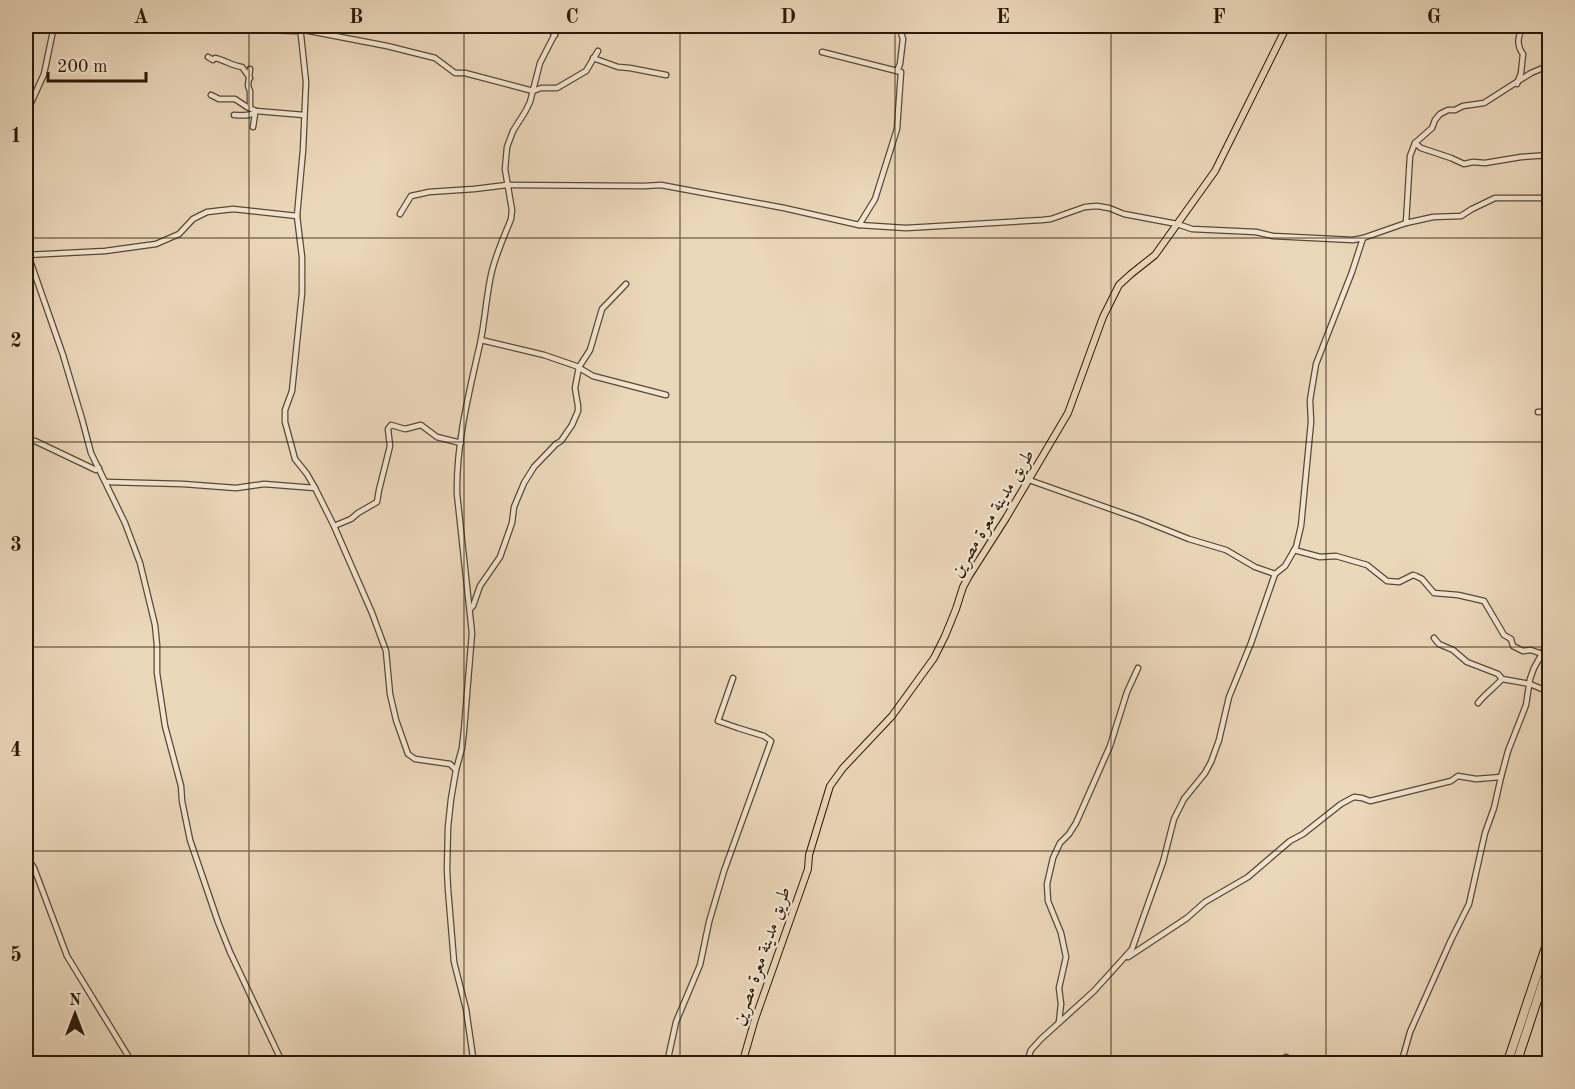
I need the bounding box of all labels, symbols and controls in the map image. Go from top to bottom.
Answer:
text: A [133,8,149,28]
text: B [349,8,363,28]
text: C [565,8,579,28]
text: D [780,8,796,28]
text: E [996,8,1010,28]
text: F [1212,8,1226,28]
text: G [1427,8,1441,28]
scale bar [48,45,146,83]
text: 200 m [57,58,108,76]
text: 1 [10,127,22,147]
text: 2 [10,332,22,352]
street label: طريق مدينة معرة مصرين [948,447,1040,582]
text: 3 [10,536,22,556]
text: 4 [10,741,22,761]
street label: طريق مدينة معرة مصرين [730,885,796,1029]
text: 5 [10,945,22,966]
north arrow [45,984,105,1044]
text: N [69,993,82,1009]

